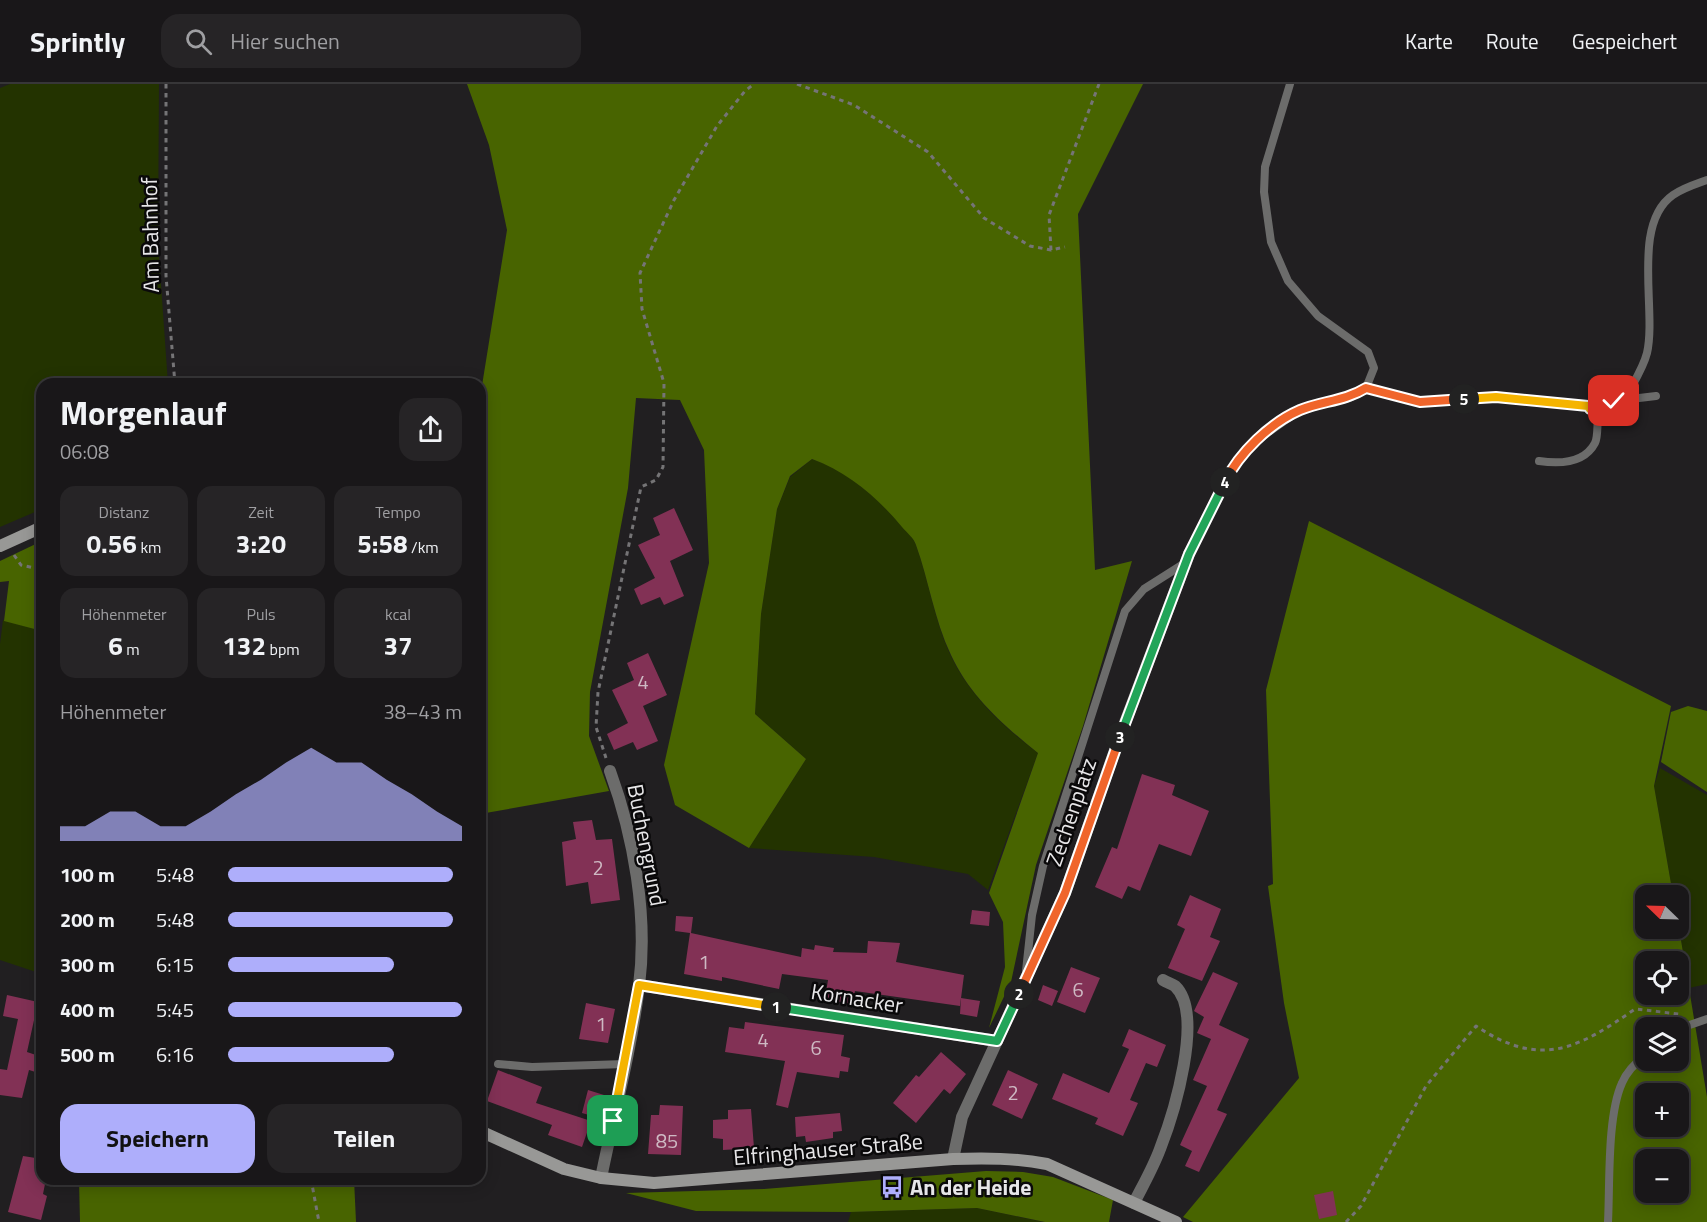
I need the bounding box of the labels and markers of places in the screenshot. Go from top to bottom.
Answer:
pin [1588,375,1639,426]
pin: 5 [1449,384,1479,414]
pin: 4 [1210,467,1240,497]
pin: 3 [1105,722,1135,752]
pin: 2 [1004,979,1034,1009]
pin: 1 [761,992,791,1022]
pin [587,1095,638,1146]
place label: An der Heide [910,1170,1032,1204]
bus stop icon: An der Heide [879,1174,905,1200]

